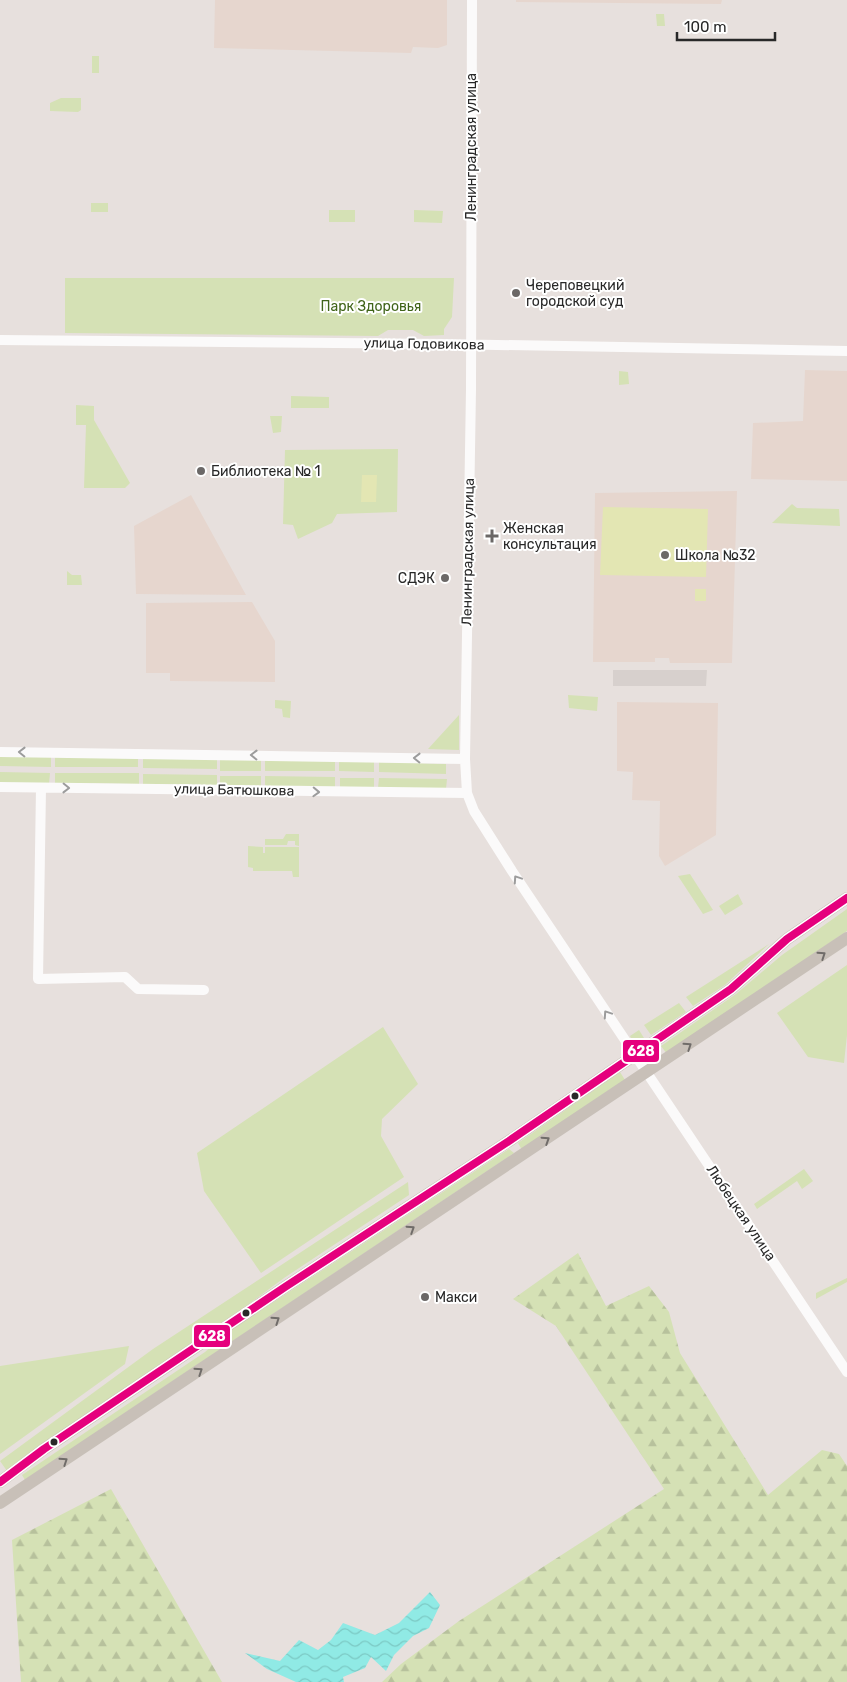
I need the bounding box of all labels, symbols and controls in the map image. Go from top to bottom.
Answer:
scale bar [677,10,774,42]
text: 100 m [684,18,726,36]
street label: Ленинградская улица [463,73,480,221]
place label: Череповецкий городской суд [526,277,624,310]
marker: Череповецкий городской суд [510,287,522,299]
park label: Парк Здоровья [320,298,422,315]
street label: улица Годовикова [363,334,485,354]
place label: Библиотека № 1 [211,463,321,480]
marker: Библиотека № 1 [195,465,207,477]
street label: Ленинградская улица [458,478,478,626]
place label: Женская консультация [503,520,597,553]
marker: Женская консультация [485,529,499,543]
place label: Школа №32 [675,547,756,564]
marker: Школа №32 [659,549,671,561]
place label: СДЭК [398,570,435,587]
marker: СДЭК [439,572,451,584]
one-way arrow [17,747,25,757]
one-way arrow [250,750,258,760]
one-way arrow [412,752,420,763]
street label: улица Батюшкова [174,780,294,800]
one-way arrow [62,783,70,793]
one-way arrow [312,787,320,797]
one-way arrow [513,875,523,884]
one-way arrow [817,952,826,961]
one-way arrow [604,1010,613,1019]
line badge: 628 [622,1039,660,1063]
text: 628 [627,1043,655,1060]
one-way arrow [682,1043,691,1052]
unlabelled marker [570,1091,580,1101]
one-way arrow [541,1137,550,1146]
street label: Любецкая улица [703,1162,779,1264]
one-way arrow [405,1226,414,1236]
place label: Макси [435,1289,477,1306]
marker: Макси [419,1291,431,1303]
unlabelled marker [241,1308,251,1318]
one-way arrow [270,1317,279,1326]
line badge: 628 [193,1324,231,1348]
text: 628 [198,1328,226,1345]
one-way arrow [193,1368,203,1377]
unlabelled marker [49,1437,59,1447]
one-way arrow [58,1458,67,1467]

